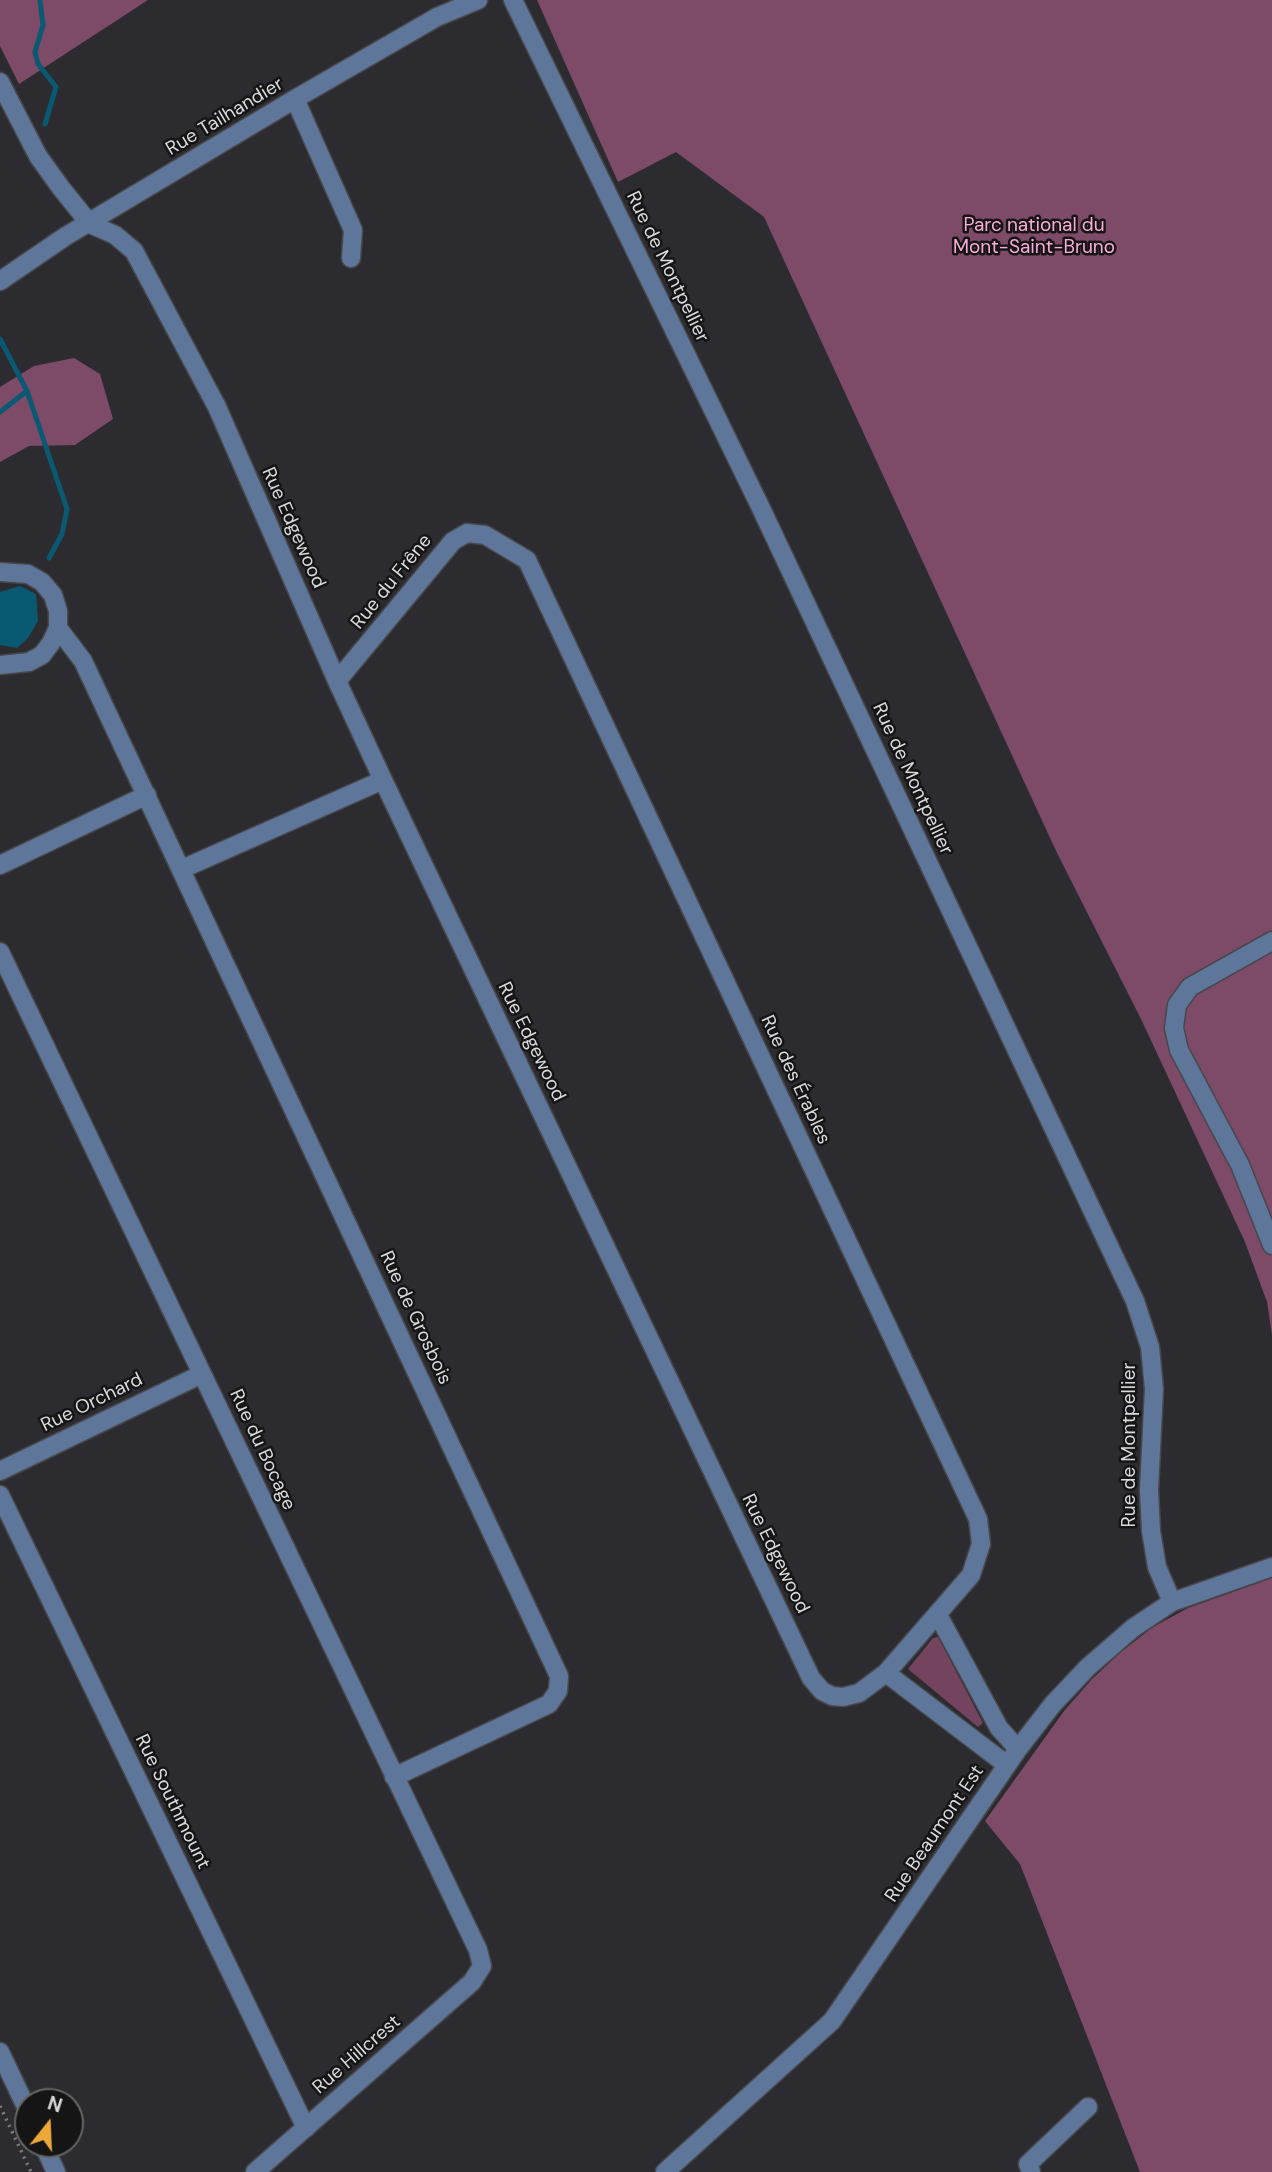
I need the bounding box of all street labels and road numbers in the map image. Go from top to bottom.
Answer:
street label: Rue Tailhandier [162,73,288,161]
street label: Rue de Montpellier [621,188,713,346]
street label: Rue Edgewood [256,464,330,592]
street label: Rue du Frêne [347,530,437,634]
street label: Rue de Montpellier [867,699,957,859]
street label: Rue Edgewood [492,979,570,1105]
street label: Rue des Érables [755,1012,835,1148]
street label: Rue de Grosbois [374,1248,456,1388]
street label: Rue de Montpellier [1119,1363,1141,1527]
street label: Rue Orchard [38,1369,146,1437]
street label: Rue du Bocage [224,1386,300,1514]
street label: Rue Edgewood [736,1491,814,1617]
street label: Rue Southmount [130,1731,214,1873]
street label: Rue Beaumont Est [881,1761,989,1907]
street label: Rue Hillcrest [308,2011,406,2099]

